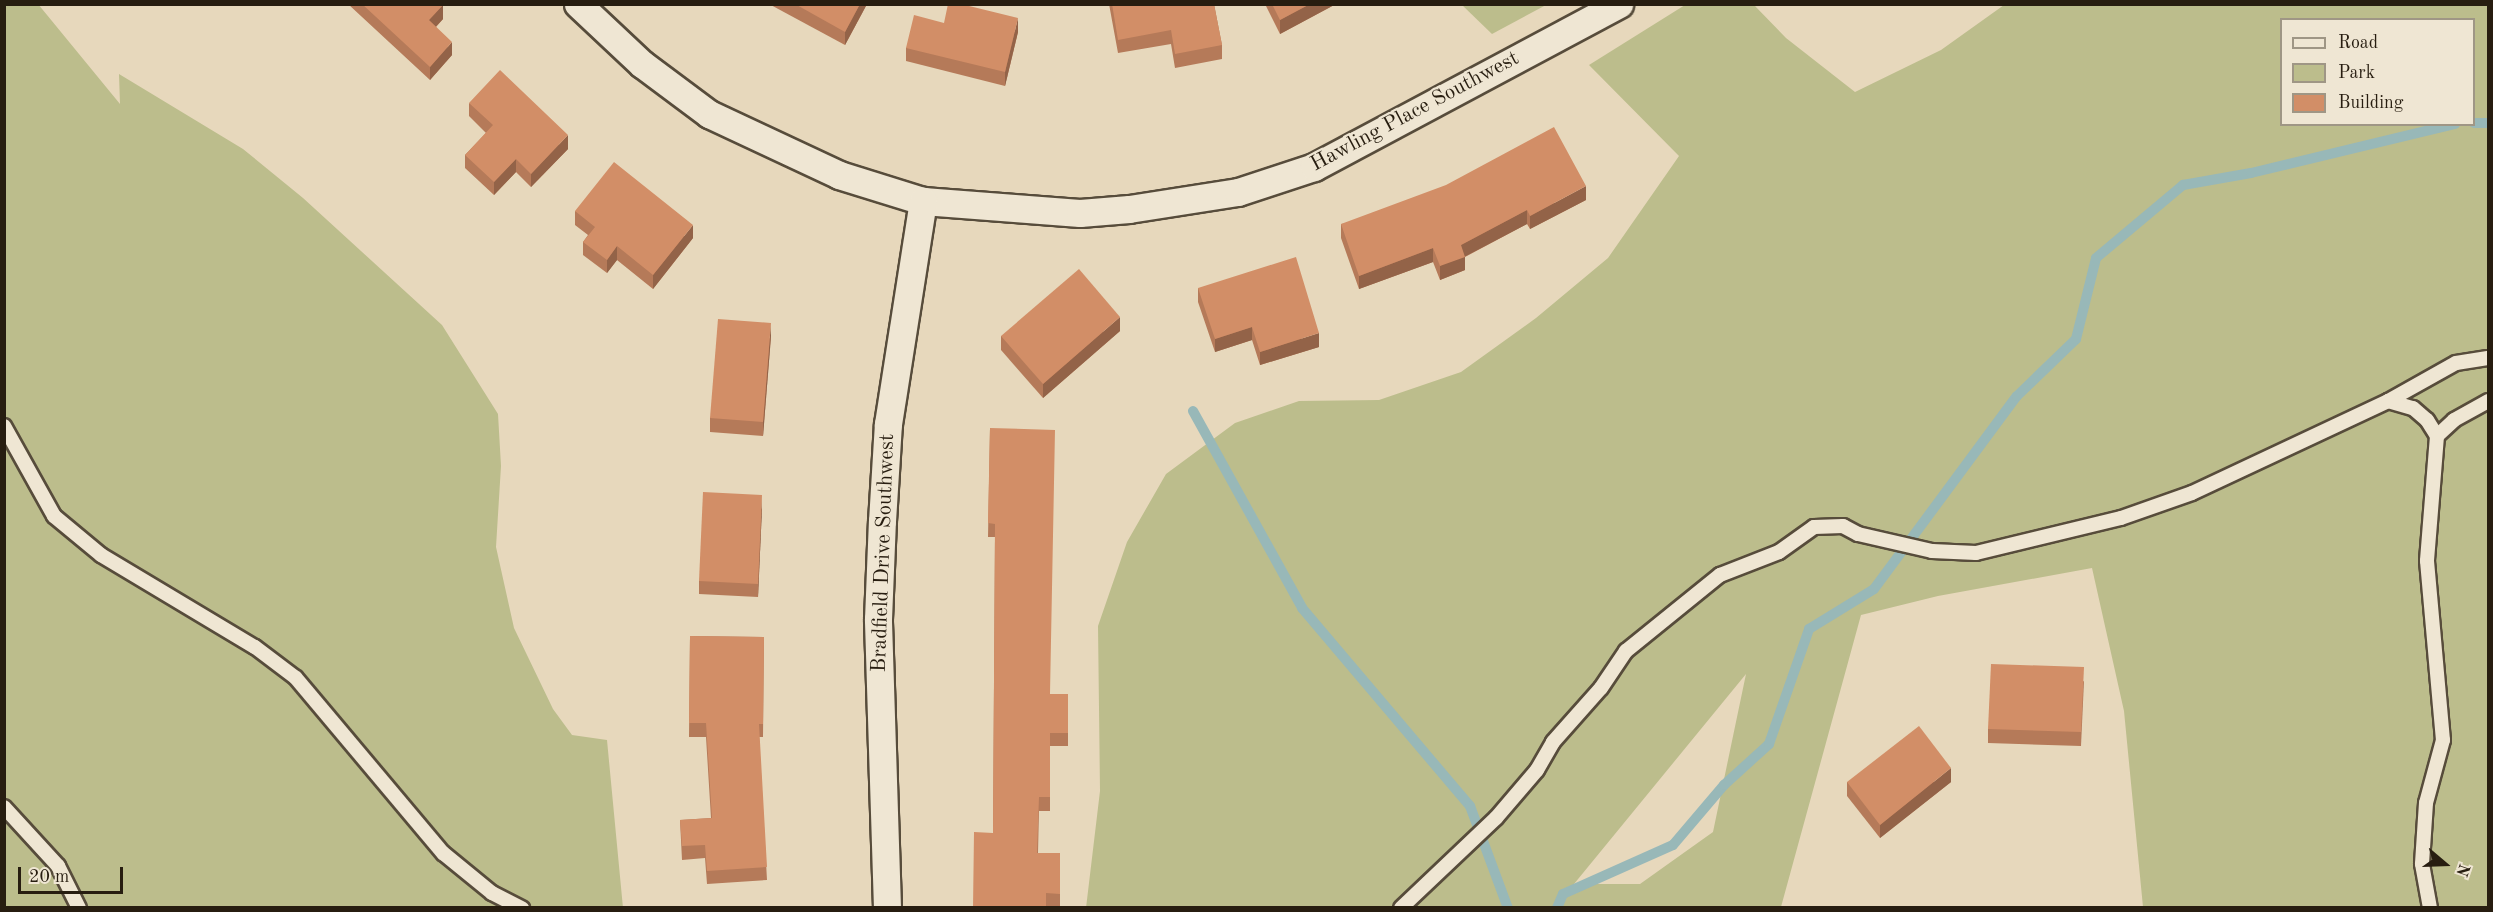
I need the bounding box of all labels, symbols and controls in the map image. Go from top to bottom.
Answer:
legend [2280,18,2475,126]
text: Road [2338,34,2378,52]
street label: Hawling Place Southwest [1306,46,1524,178]
text: Park [2338,64,2375,82]
text: Building [2338,94,2403,112]
street label: Bradfield Drive Southwest [867,433,901,673]
north arrow [2415,834,2475,894]
scale bar [21,855,126,893]
text: N [2452,861,2472,878]
text: 20 m [29,868,69,886]

